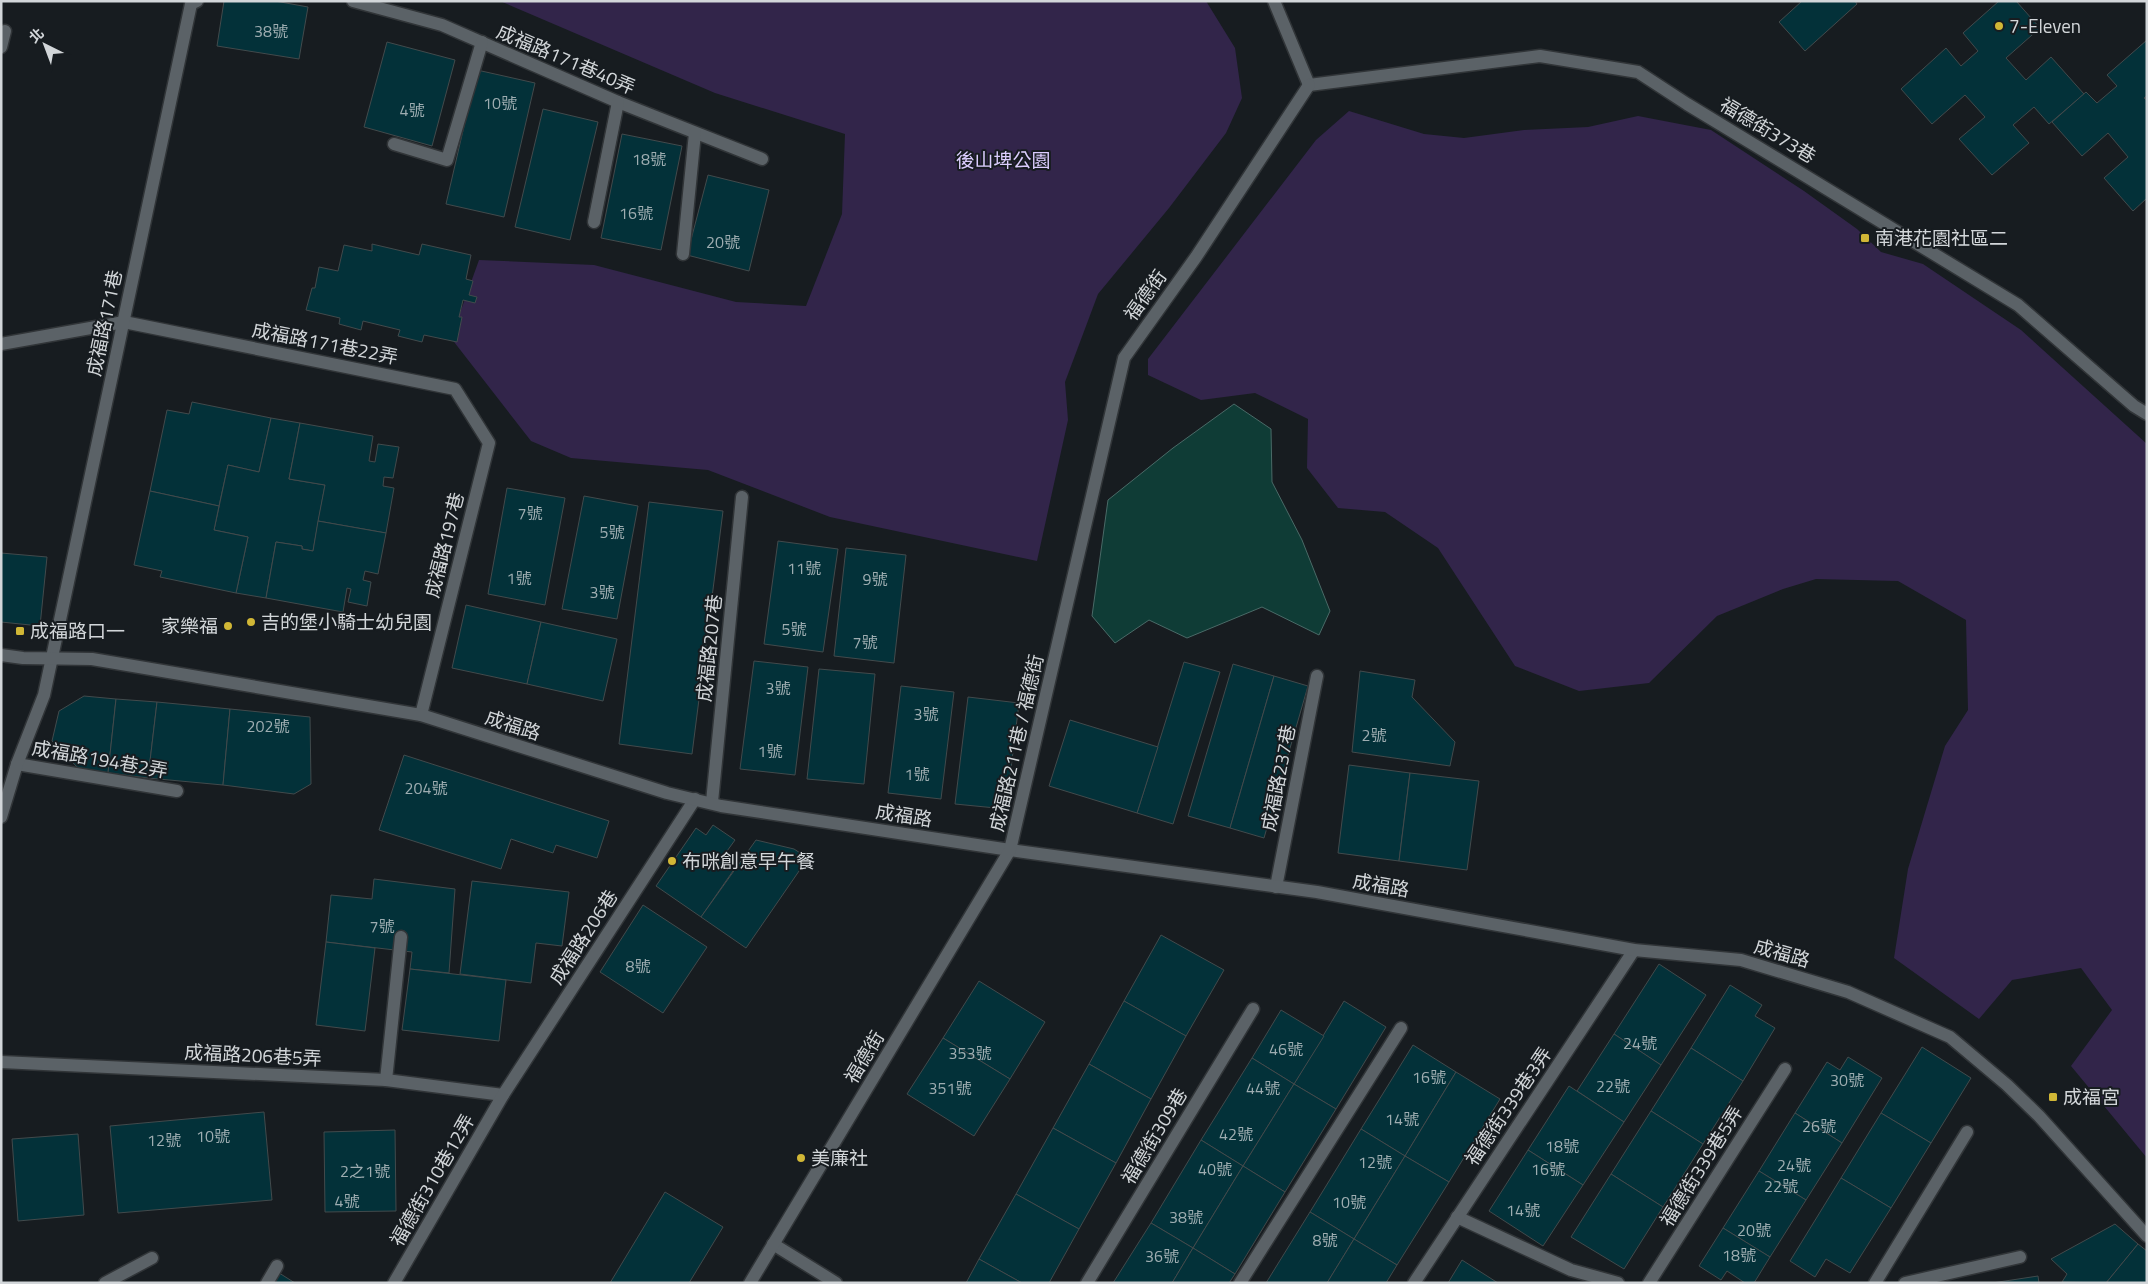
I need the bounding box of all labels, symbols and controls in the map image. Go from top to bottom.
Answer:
place label: 7-Eleven [2009,11,2081,40]
street label: 成福路171巷40弄 [492,16,640,101]
house number: 38號 [254,19,288,43]
north arrow [20,20,70,70]
marker: 7-Eleven [1993,20,2005,32]
text: 北 [24,22,48,47]
street label: 福德街373巷 [1715,89,1822,170]
house number: 10號 [483,91,517,115]
house number: 4號 [400,98,424,122]
park label: 後山埤公園 [955,145,1051,174]
house number: 18號 [632,147,666,171]
house number: 16號 [619,201,653,225]
place label: 南港花園社區二 [1875,223,2008,252]
house number: 20號 [706,230,740,254]
marker: 南港花園社區二 [1859,232,1871,244]
street label: 福德街 [1116,263,1173,326]
street label: 成福路171巷 [78,267,129,379]
street label: 成福路171巷22弄 [250,314,401,371]
street label: 成福路197巷 [416,489,471,601]
house number: 7號 [518,501,542,525]
house number: 5號 [600,520,624,544]
house number: 11號 [787,556,821,580]
house number: 1號 [507,566,531,590]
house number: 9號 [863,567,887,591]
house number: 3號 [590,580,614,604]
street label: 成福路207巷 [688,593,729,703]
place label: 吉的堡小騎士幼兒園 [261,607,432,636]
place label: 家樂福 [161,611,218,640]
place label: 成福路口一 [30,616,125,645]
marker: 吉的堡小騎士幼兒園 [245,616,257,628]
house number: 5號 [782,617,806,641]
marker: 家樂福 [222,620,234,632]
marker: 成福路口一 [14,625,26,637]
house number: 7號 [853,630,877,654]
street label: 成福路211巷 / 福德街 [981,651,1050,834]
house number: 3號 [766,676,790,700]
street label: 成福路 [482,702,545,747]
house number: 3號 [914,702,938,726]
house number: 202號 [247,714,289,738]
street label: 成福路237巷 [1253,722,1302,834]
house number: 2號 [1362,723,1386,747]
street label: 成福路194巷2弄 [30,732,170,785]
house number: 1號 [758,739,782,763]
house number: 1號 [905,762,929,786]
house number: 204號 [405,776,447,800]
street label: 成福路 [874,796,935,833]
place label: 布咪創意早午餐 [682,846,815,875]
marker: 布咪創意早午餐 [666,855,678,867]
street label: 成福路 [1350,865,1412,904]
street label: 成福路206巷 [541,884,624,990]
house number: 7號 [370,914,394,938]
street label: 成福路 [1751,931,1814,974]
house number: 8號 [626,954,650,978]
street label: 福德街 [836,1025,891,1089]
house number: 24號 [1623,1031,1657,1055]
street label: 成福路206巷5弄 [184,1036,322,1073]
house number: 46號 [1269,1037,1303,1061]
house number: 353號 [949,1041,991,1065]
street label: 福德街339巷3弄 [1457,1041,1558,1171]
house number: 16號 [1412,1065,1446,1089]
house number: 30號 [1830,1068,1864,1092]
house number: 22號 [1596,1074,1630,1098]
house number: 351號 [929,1076,971,1100]
house number: 44號 [1246,1076,1280,1100]
street label: 福德街309巷 [1113,1082,1194,1189]
place label: 成福宮 [2063,1082,2120,1111]
marker: 成福宮 [2047,1091,2059,1103]
street label: 福德街339巷5弄 [1652,1100,1749,1232]
house number: 14號 [1385,1107,1419,1131]
street label: 福德街310巷12弄 [382,1108,481,1251]
house number: 26號 [1802,1114,1836,1138]
house number: 42號 [1219,1122,1253,1146]
house number: 10號 [196,1124,230,1148]
house number: 12號 [147,1128,181,1152]
house number: 18號 [1545,1134,1579,1158]
place label: 美廉社 [811,1143,868,1172]
house number: 12號 [1358,1150,1392,1174]
marker: 美廉社 [795,1152,807,1164]
house number: 24號 [1777,1153,1811,1177]
house number: 40號 [1198,1157,1232,1181]
house number: 16號 [1531,1157,1565,1181]
house number: 2之1號 [340,1159,390,1183]
house number: 22號 [1764,1174,1798,1198]
house number: 4號 [335,1189,359,1213]
house number: 10號 [1332,1190,1366,1214]
house number: 14號 [1506,1198,1540,1222]
house number: 38號 [1169,1205,1203,1229]
house number: 20號 [1737,1218,1771,1242]
house number: 8號 [1313,1228,1337,1252]
house number: 18號 [1722,1243,1756,1267]
house number: 36號 [1145,1244,1179,1268]

